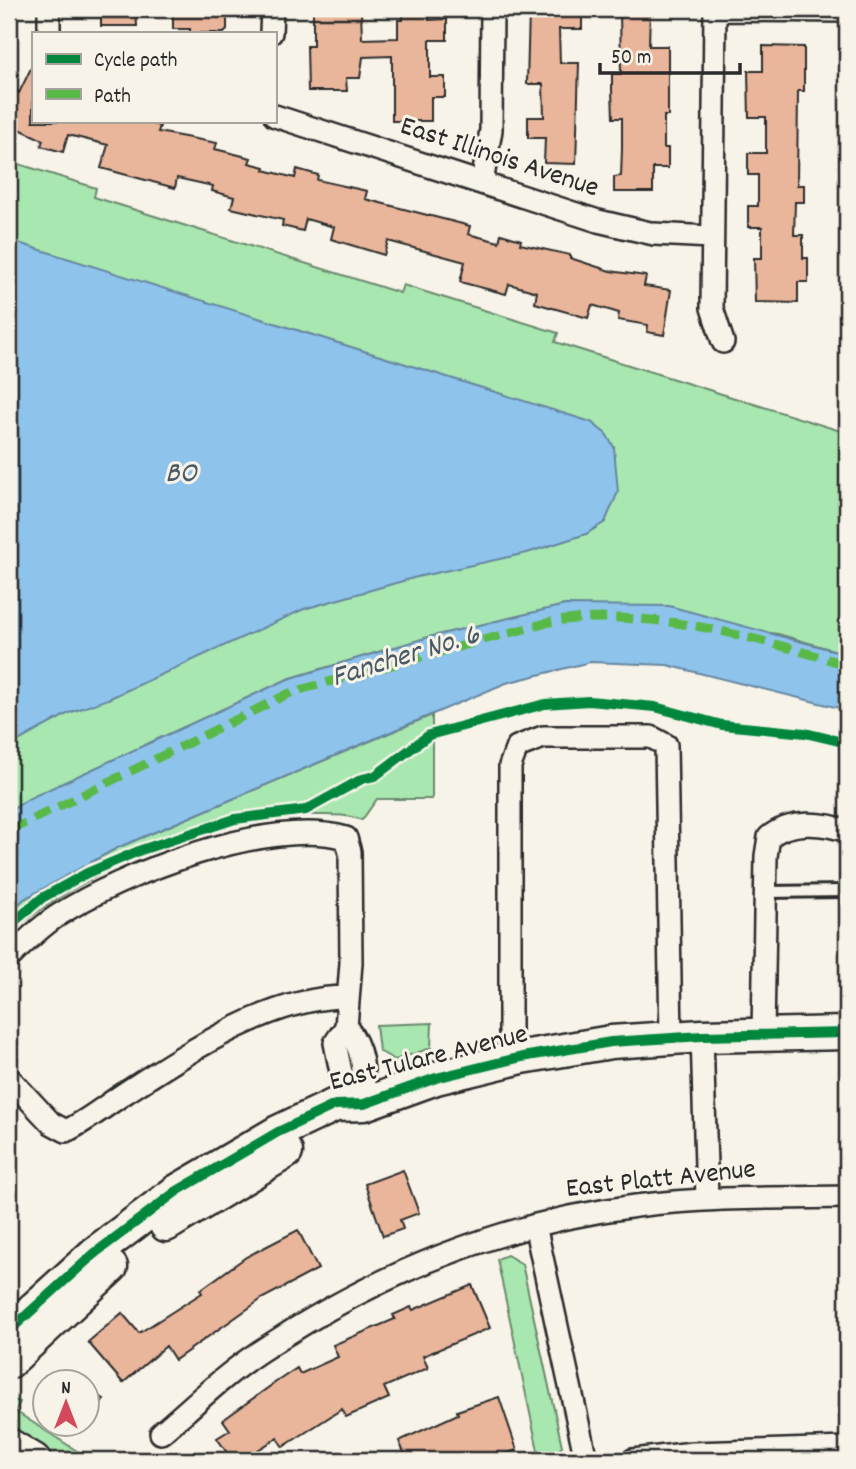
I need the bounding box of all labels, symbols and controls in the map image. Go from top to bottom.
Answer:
legend [32,32,276,122]
scale bar [600,32,740,76]
text: 50 m [611,44,651,74]
text: Cycle path [94,47,177,77]
text: Path [94,83,131,113]
street label: East Illinois Avenue [394,108,604,210]
water label: BO [165,454,198,497]
water label: Fancher No. 6 [327,615,487,701]
street label: East Tulare Avenue [326,1016,532,1104]
street label: East Platt Avenue [564,1151,758,1211]
north arrow [32,1368,102,1438]
text: N [61,1376,71,1403]

